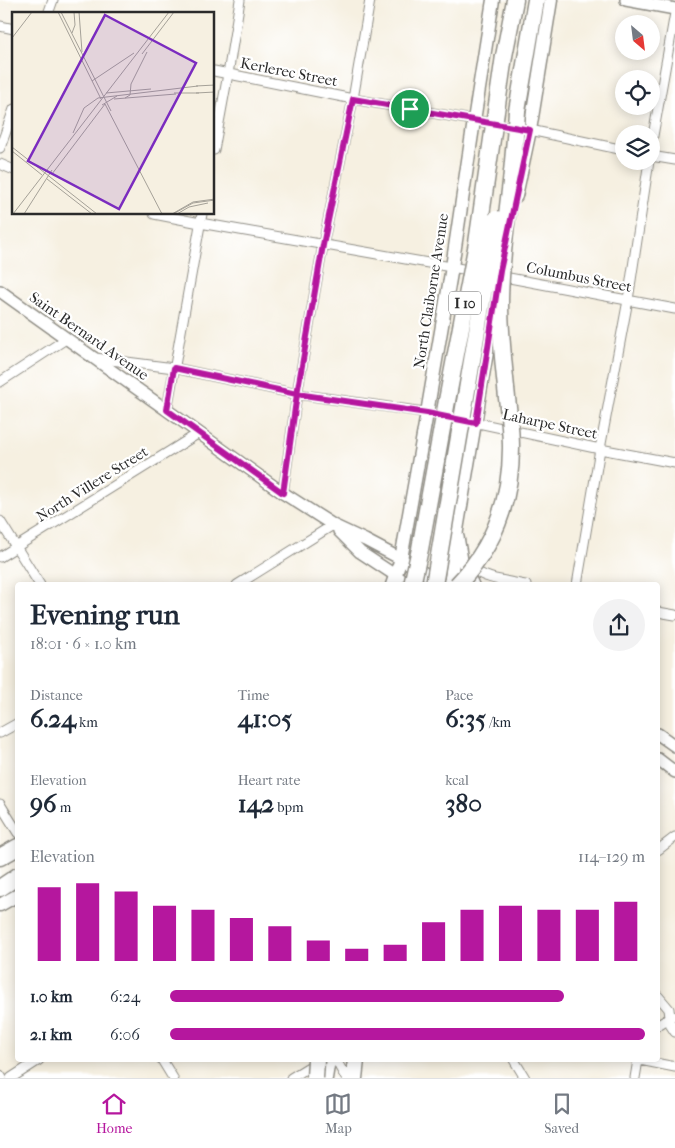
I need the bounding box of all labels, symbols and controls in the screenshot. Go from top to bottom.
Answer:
inset map [12,12,215,215]
north arrow [615,15,660,60]
map controls [615,15,660,170]
street label: Kerlerec Street [239,54,340,90]
button: locate [615,70,660,115]
pin [389,88,431,130]
icon: arrive [396,95,424,123]
button: layers [615,125,660,170]
street label: North Claiborne Avenue [410,211,452,370]
street label: Columbus Street [525,258,634,296]
street label: Saint Bernard Avenue [26,288,153,384]
road number: I 10 [449,292,481,314]
street label: Laharpe Street [501,405,600,443]
street label: North Villere Street [33,442,152,526]
text: Evening run [30,598,180,631]
button: share [593,599,645,651]
text: 18:01 · 6 × 1.0 km [30,634,136,653]
text: Distance [30,687,83,704]
text: Time [238,687,269,704]
text: Pace [445,687,473,704]
text: 6.24 [30,704,76,733]
text: 41:05 [238,704,292,733]
text: 6:35 [445,704,486,733]
text: km [76,714,98,731]
text: /km [486,714,511,731]
text: Elevation [30,772,87,789]
text: Heart rate [238,772,300,789]
text: kcal [445,772,469,789]
text: 96 [30,789,57,818]
text: 142 [238,789,274,818]
text: 380 [445,789,482,818]
text: m [57,799,71,816]
text: bpm [274,799,304,816]
text: Elevation [30,847,95,866]
text: 114–129 m [578,847,645,866]
text: 1.0 km [30,987,73,1006]
text: 6:24 [110,987,140,1006]
text: 2.1 km [30,1025,72,1044]
text: 6:06 [110,1025,140,1044]
tab: Home [96,1090,132,1137]
tab: Map [324,1090,352,1137]
tab: Saved [544,1090,579,1137]

